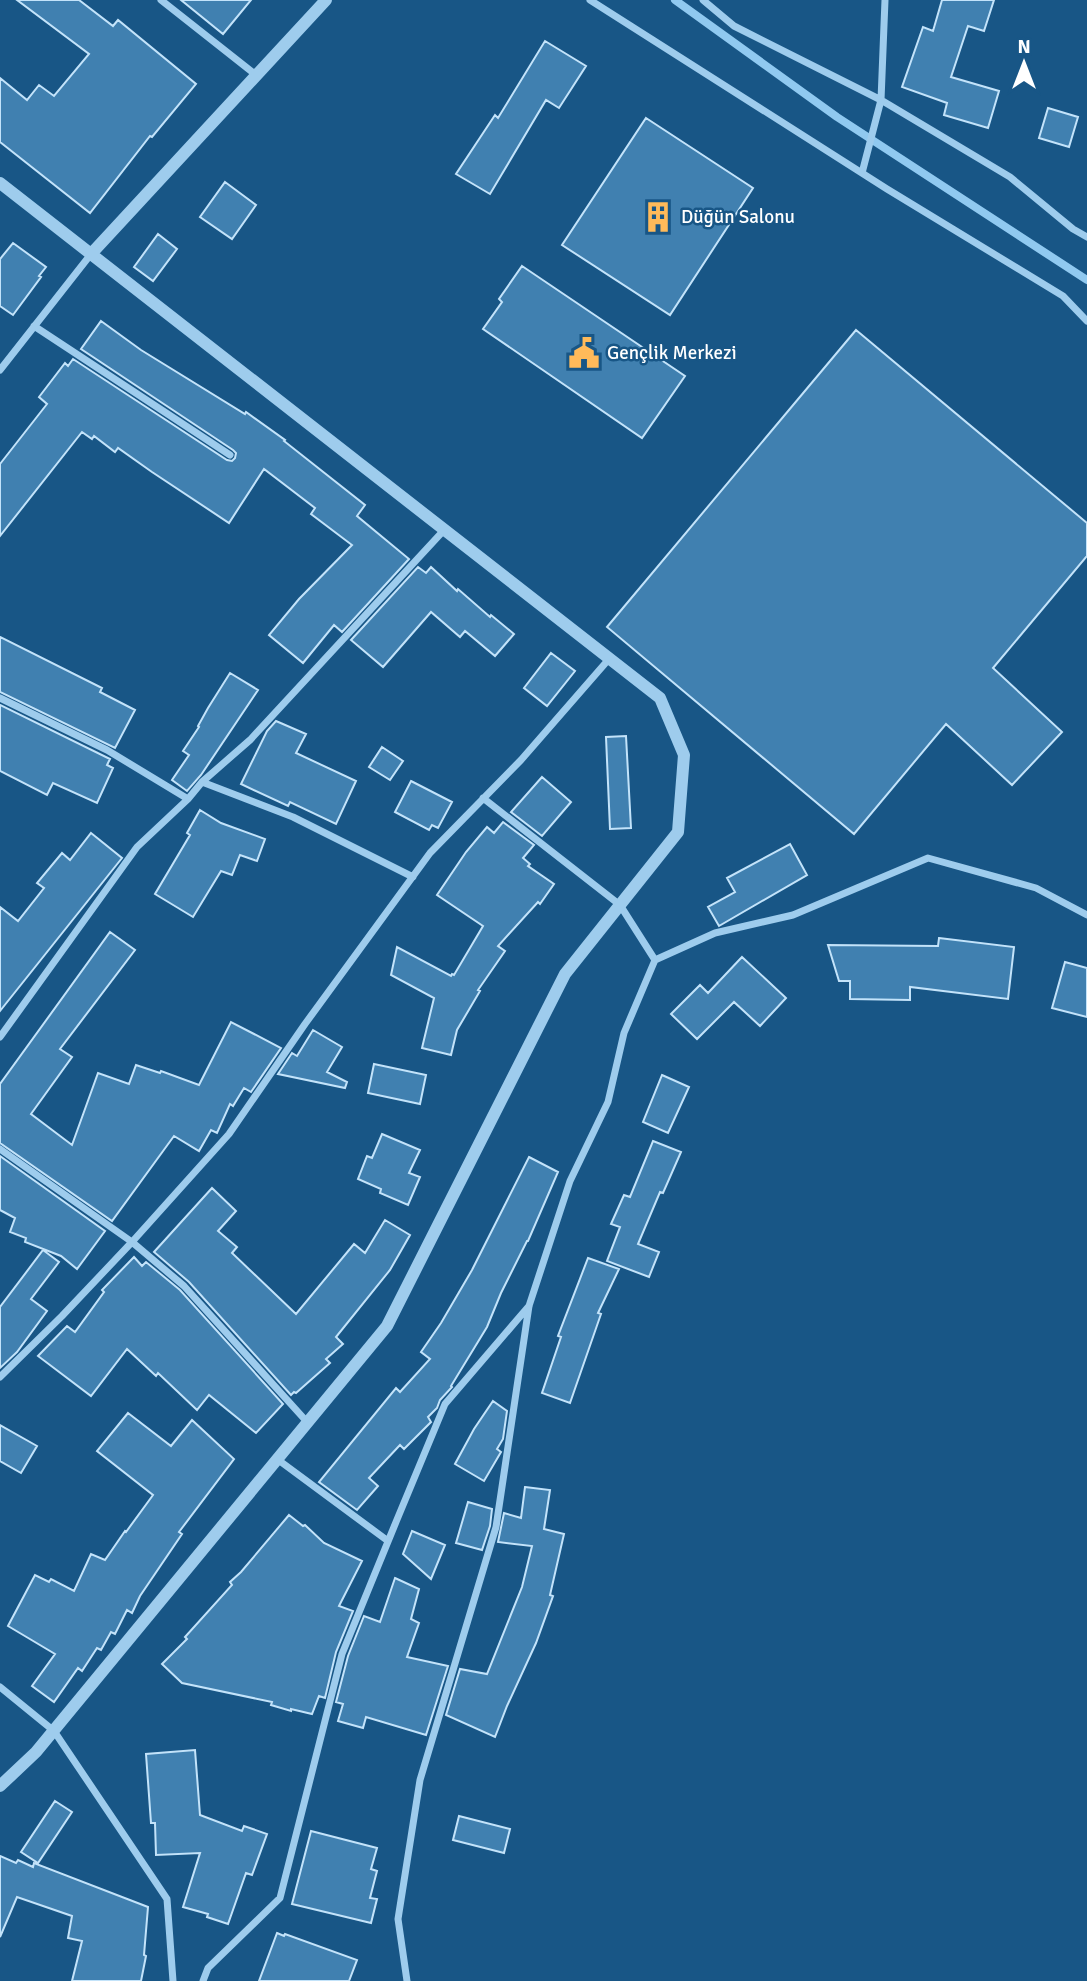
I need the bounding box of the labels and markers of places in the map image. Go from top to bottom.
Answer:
building icon: Düğün Salonu [641,200,675,234]
place label: Düğün Salonu [681,205,795,229]
public building icon: Gençlik Merkezi [567,336,601,370]
place label: Gençlik Merkezi [607,341,737,365]

